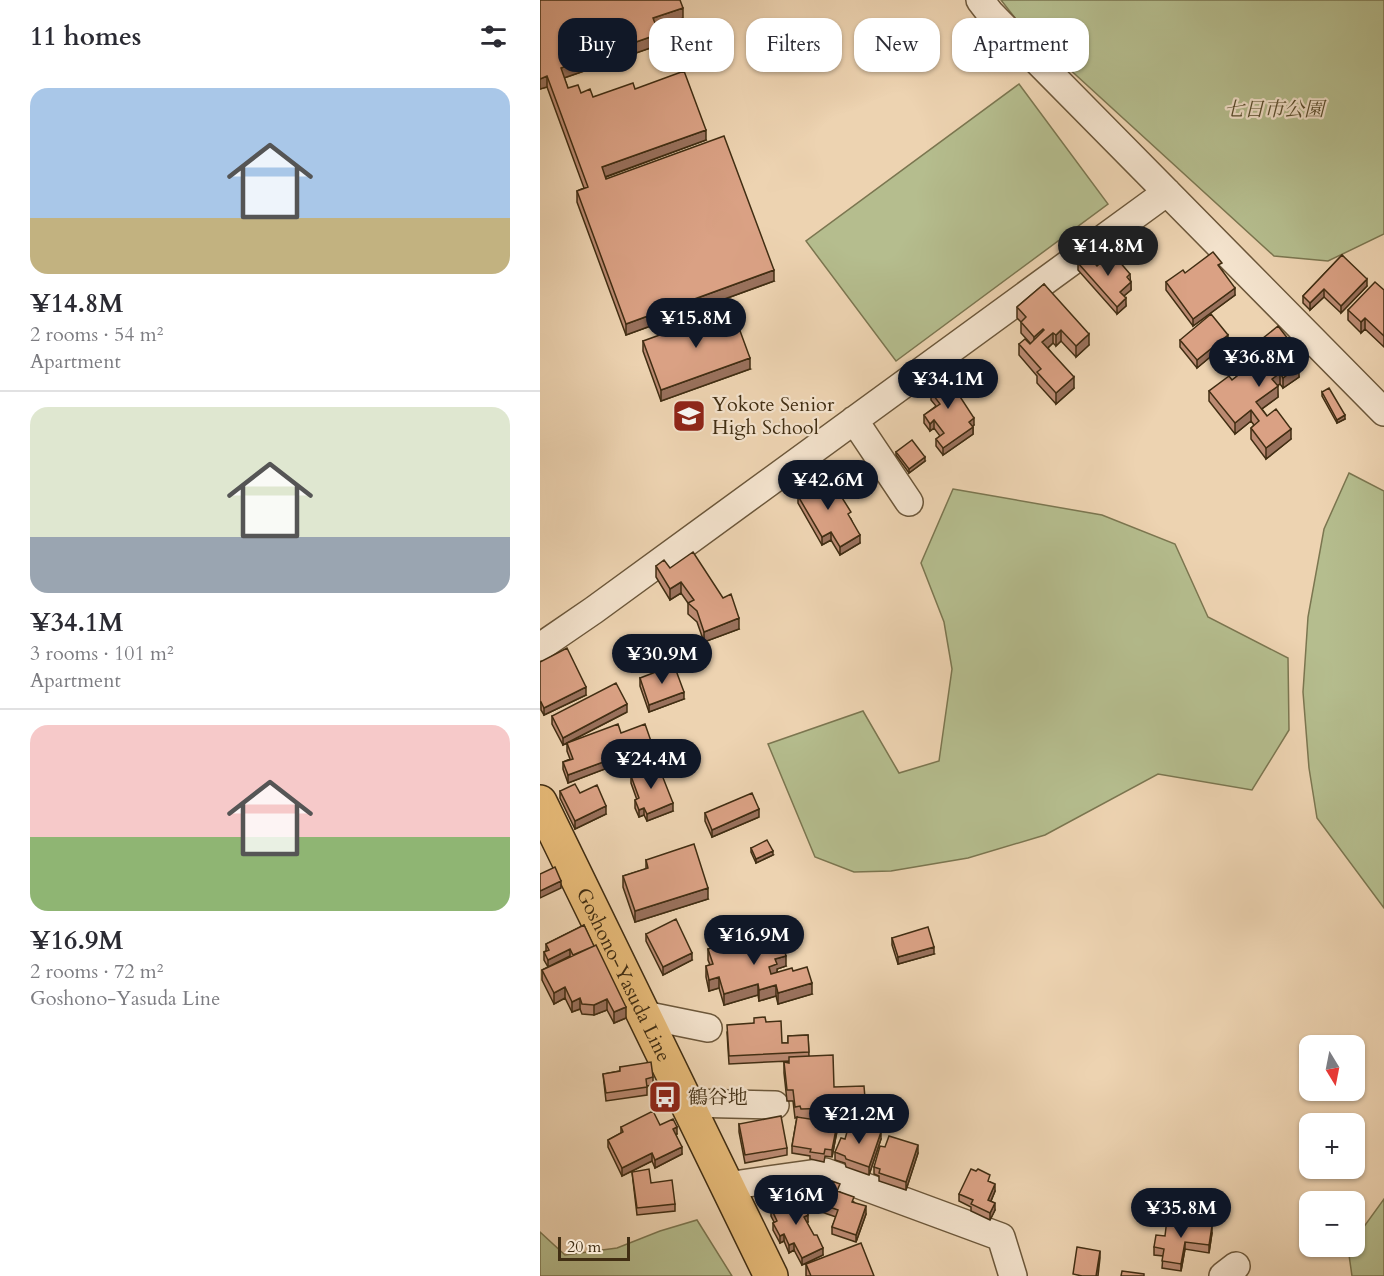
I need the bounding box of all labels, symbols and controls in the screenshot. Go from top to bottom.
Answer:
chip: Buy [558,18,637,72]
chip: Rent [649,18,734,72]
chip: Filters [746,18,842,72]
chip: New [854,18,940,72]
chip: Apartment [952,18,1089,72]
text: 11 homes [30,19,141,54]
icon: filters [477,20,510,53]
park label: 七日市公園 [1224,96,1327,123]
icon: home [216,127,324,235]
pin: ¥14.8M [1059,226,1157,277]
text: ¥14.8M [1072,232,1144,259]
text: ¥14.8M [30,286,123,321]
pin: ¥15.8M [647,298,745,349]
text: ¥15.8M [660,304,732,331]
text: 2 rooms · 54 m² [30,321,163,348]
pin: ¥36.8M [1210,337,1308,388]
text: ¥36.8M [1223,343,1295,370]
text: Apartment [30,348,121,375]
pin: ¥34.1M [899,359,997,410]
text: ¥34.1M [912,365,984,392]
place label: Yokote Senior High School [712,391,835,441]
school or university icon: Yokote Senior High School [671,398,707,434]
icon: home [216,446,324,554]
pin: ¥42.6M [779,460,877,511]
text: ¥42.6M [792,466,864,493]
text: ¥34.1M [30,605,123,640]
pin: ¥30.9M [613,634,711,685]
text: 3 rooms · 101 m² [30,640,174,667]
text: ¥30.9M [626,640,698,667]
text: Apartment [30,667,121,694]
pin: ¥24.4M [602,739,700,790]
text: ¥24.4M [615,745,687,772]
icon: home [216,764,324,872]
street label: Goshono-Yasuda Line [570,883,678,1066]
pin: ¥16.9M [705,915,803,966]
text: ¥16.9M [718,921,790,948]
text: ¥16.9M [30,923,123,958]
text: 2 rooms · 72 m² [30,958,163,985]
text: Goshono-Yasuda Line [30,985,220,1012]
north arrow [1299,1035,1365,1101]
map controls [1299,1035,1365,1257]
bus stop icon: 鶴谷地 [647,1079,683,1115]
place label: 鶴谷地 [688,1084,748,1111]
pin: ¥21.2M [810,1094,908,1145]
text: ¥21.2M [823,1100,895,1127]
button: + [1299,1113,1365,1179]
pin: ¥16M [760,1175,832,1226]
text: ¥16M [768,1181,824,1208]
pin: ¥35.8M [1132,1188,1230,1239]
button: − [1299,1191,1365,1257]
text: ¥35.8M [1145,1194,1217,1221]
scale bar [558,1234,630,1262]
text: 20 m [567,1236,601,1258]

